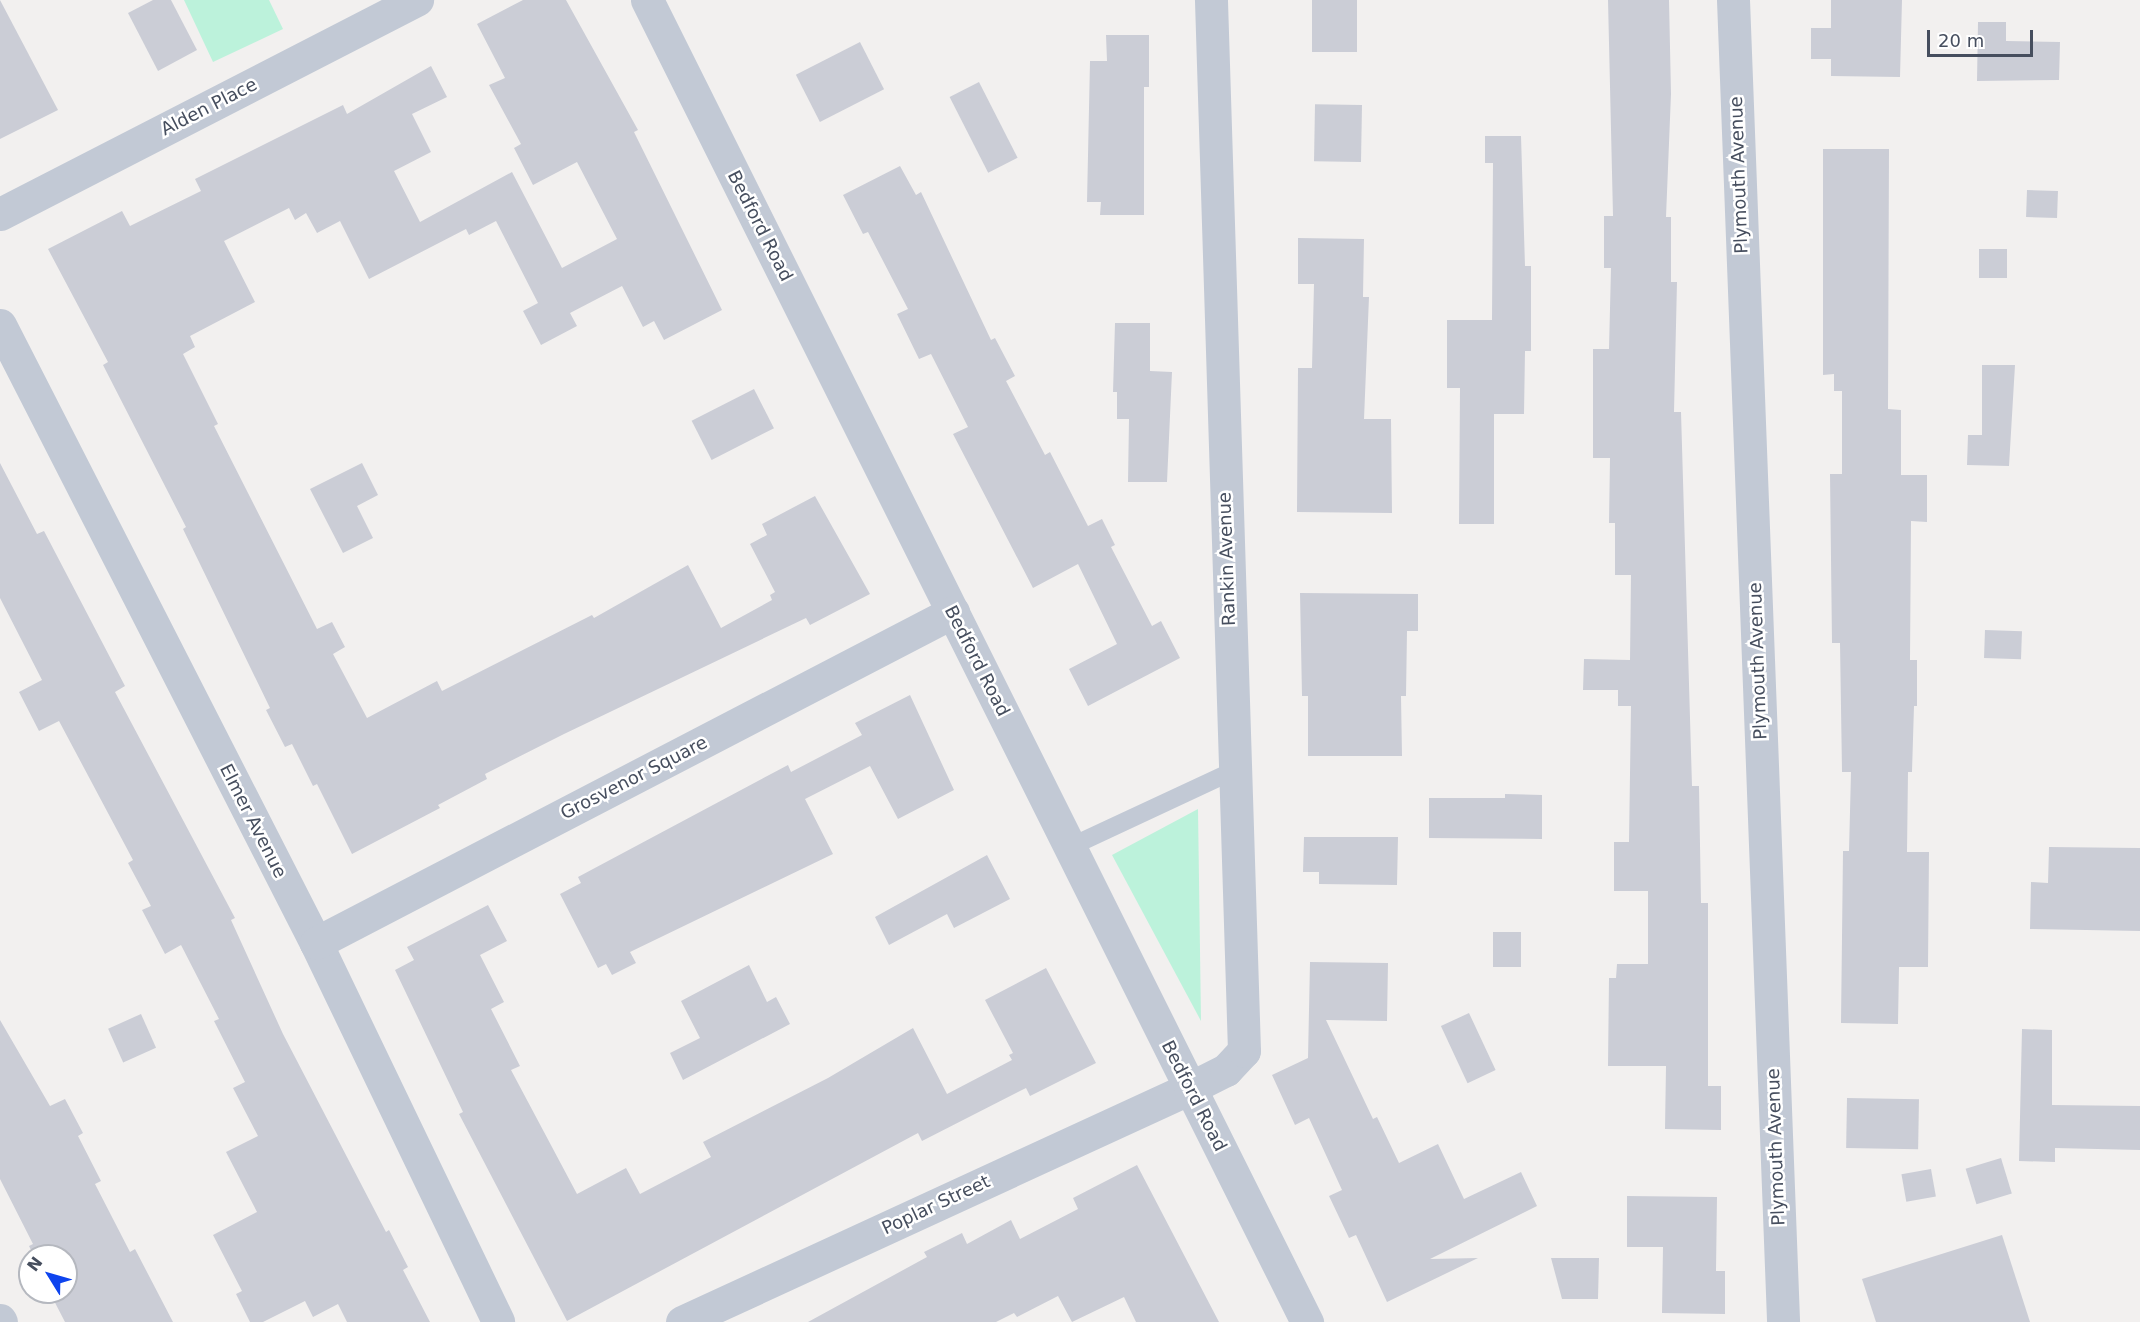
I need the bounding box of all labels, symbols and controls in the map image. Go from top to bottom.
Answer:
scale bar [1930,18,2036,56]
text: 20 m [1938,30,1984,51]
street label: Alden Place [157,74,261,140]
street label: Plymouth Avenue [1725,96,1753,254]
street label: Bedford Road [723,167,797,285]
street label: Rankin Avenue [1214,492,1240,626]
street label: Plymouth Avenue [1744,582,1772,740]
street label: Bedford Road [940,602,1014,720]
street label: Grosvenor Square [557,732,711,824]
street label: Elmer Avenue [215,760,291,882]
street label: Bedford Road [1157,1037,1231,1155]
street label: Plymouth Avenue [1762,1068,1790,1226]
street label: Poplar Street [879,1171,993,1239]
north arrow [18,1244,78,1304]
text: N [23,1253,46,1275]

